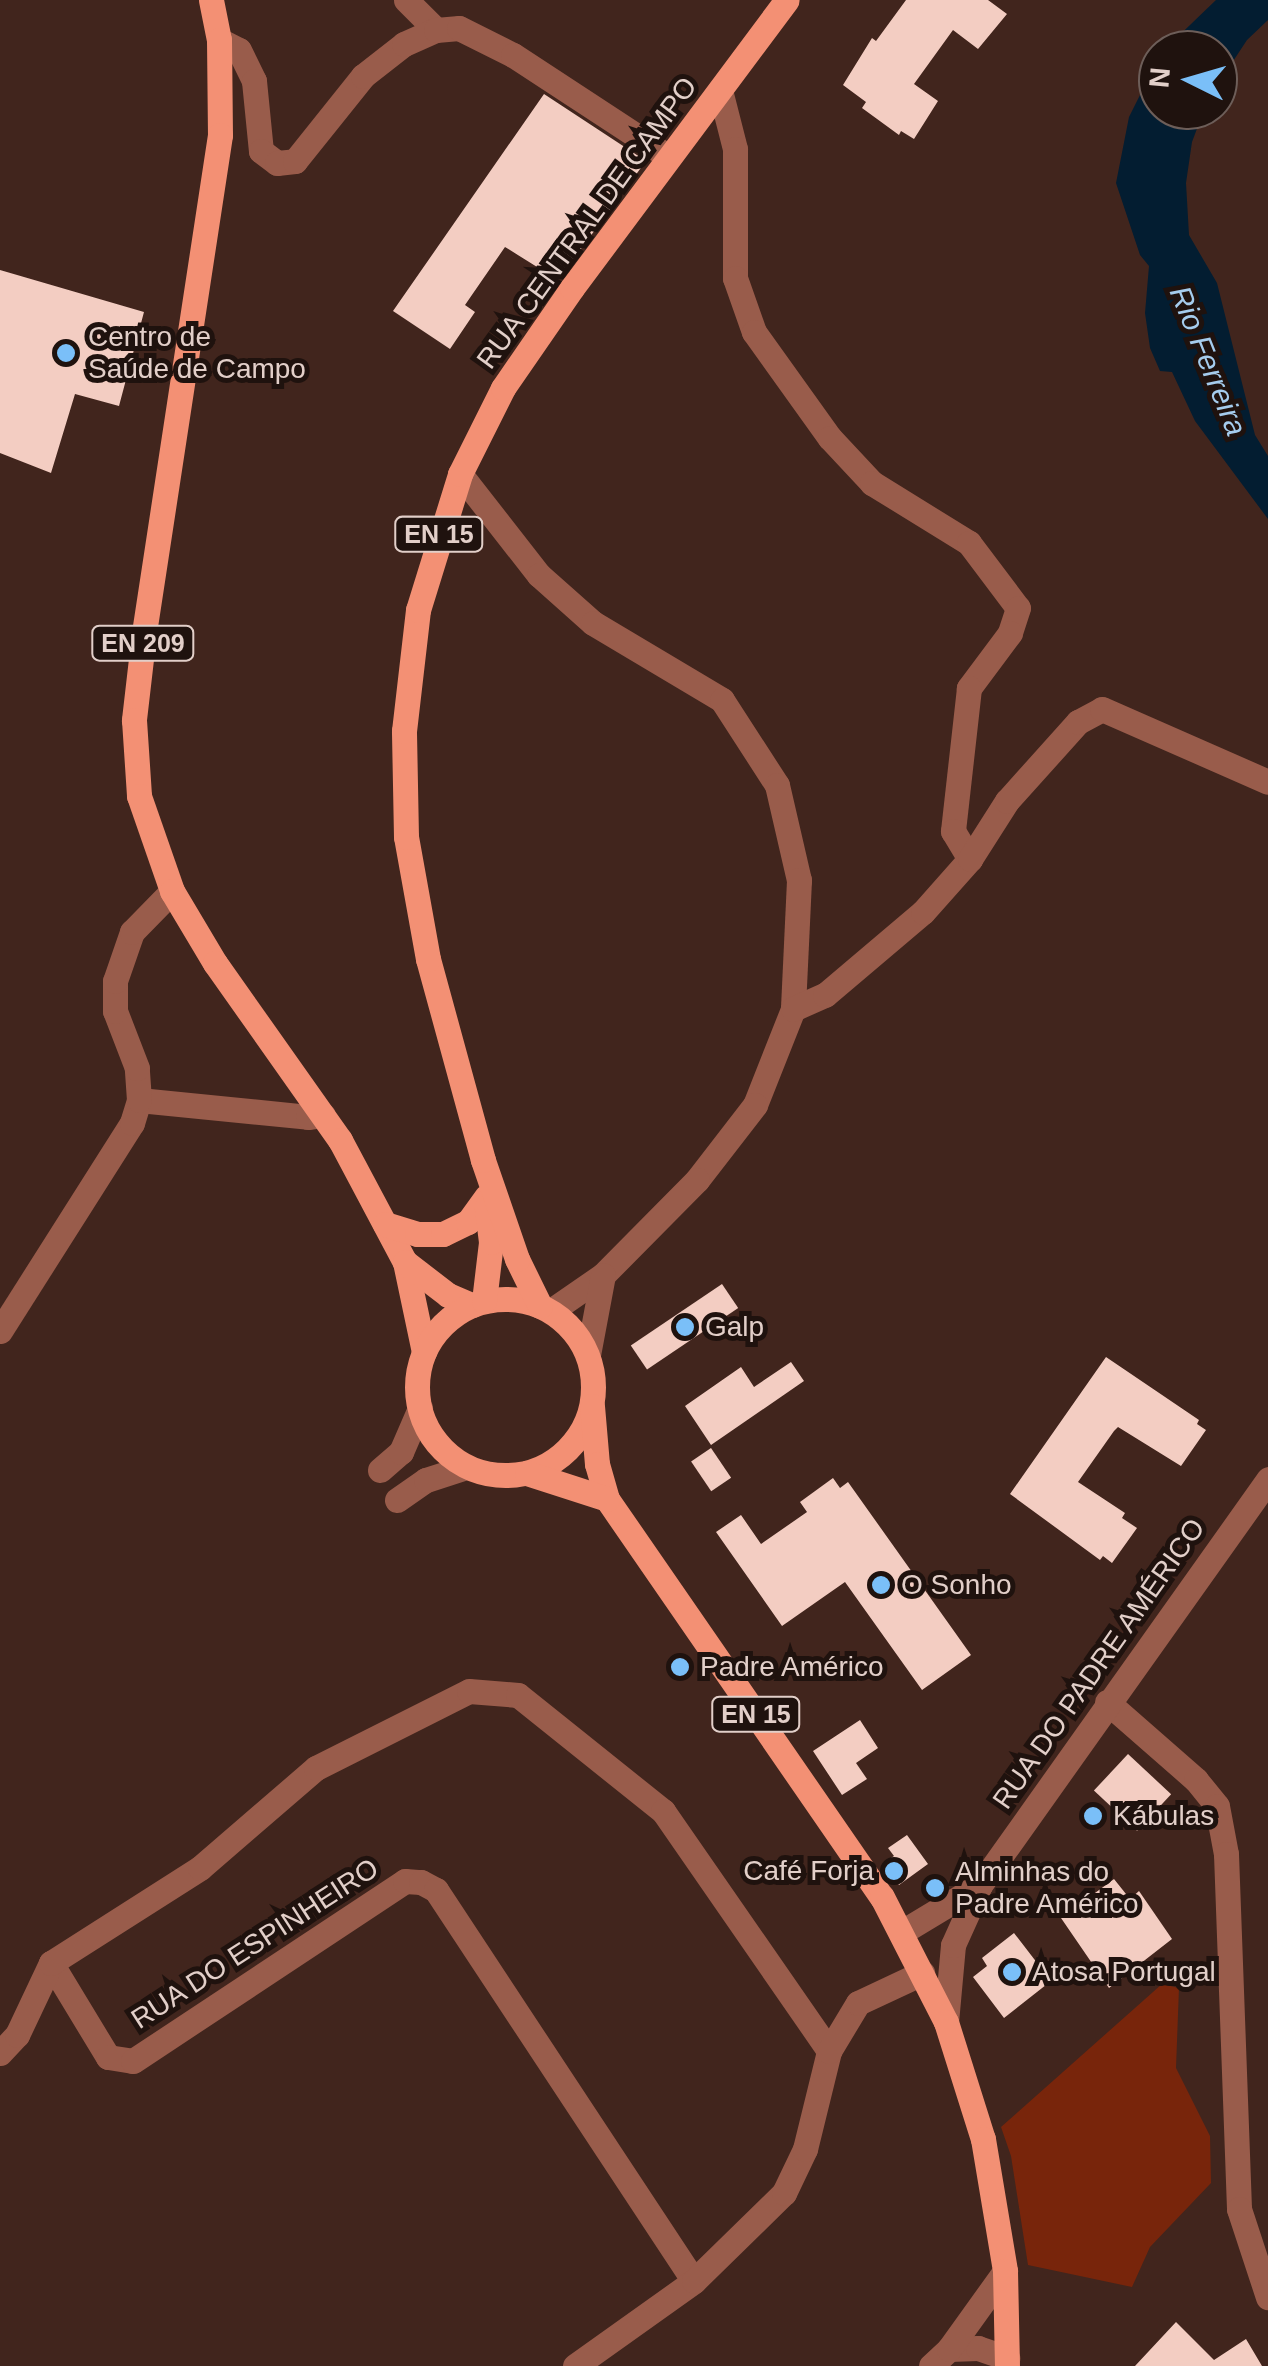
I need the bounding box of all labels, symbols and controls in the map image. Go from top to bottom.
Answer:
north arrow [1138,30,1238,130]
text: N [1143,66,1176,89]
street label: RUA CENTRAL DE CAMPO [469,70,705,376]
water label: Rio Ferreira [1162,281,1254,441]
place label: Centro de Saúde de Campo [88,320,306,386]
marker: Centro de Saúde de Campo [53,340,79,366]
road number: EN 15 [394,514,484,554]
road number: EN 209 [90,623,196,663]
place label: Galp [705,1310,764,1344]
marker: Galp [674,1316,696,1338]
street label: RUA DO PADRE AMÉRICO [985,1511,1213,1817]
place label: O Sonho [901,1568,1012,1602]
marker: O Sonho [870,1574,892,1596]
place label: Padre Américo [700,1650,885,1684]
marker: Padre Américo [669,1656,691,1678]
road number: EN 15 [711,1694,801,1734]
place label: Kábulas [1113,1799,1214,1833]
marker: Kábulas [1082,1805,1104,1827]
street label: RUA DO ESPINHEIRO [125,1851,385,2037]
place label: Café Forja [743,1854,874,1888]
place label: Alminhas do Padre Américo [955,1855,1140,1921]
marker: Café Forja [883,1860,905,1882]
marker: Alminhas do Padre Américo [924,1877,946,1899]
place label: Atosa Portugal [1032,1955,1216,1989]
marker: Atosa Portugal [1001,1961,1023,1983]

